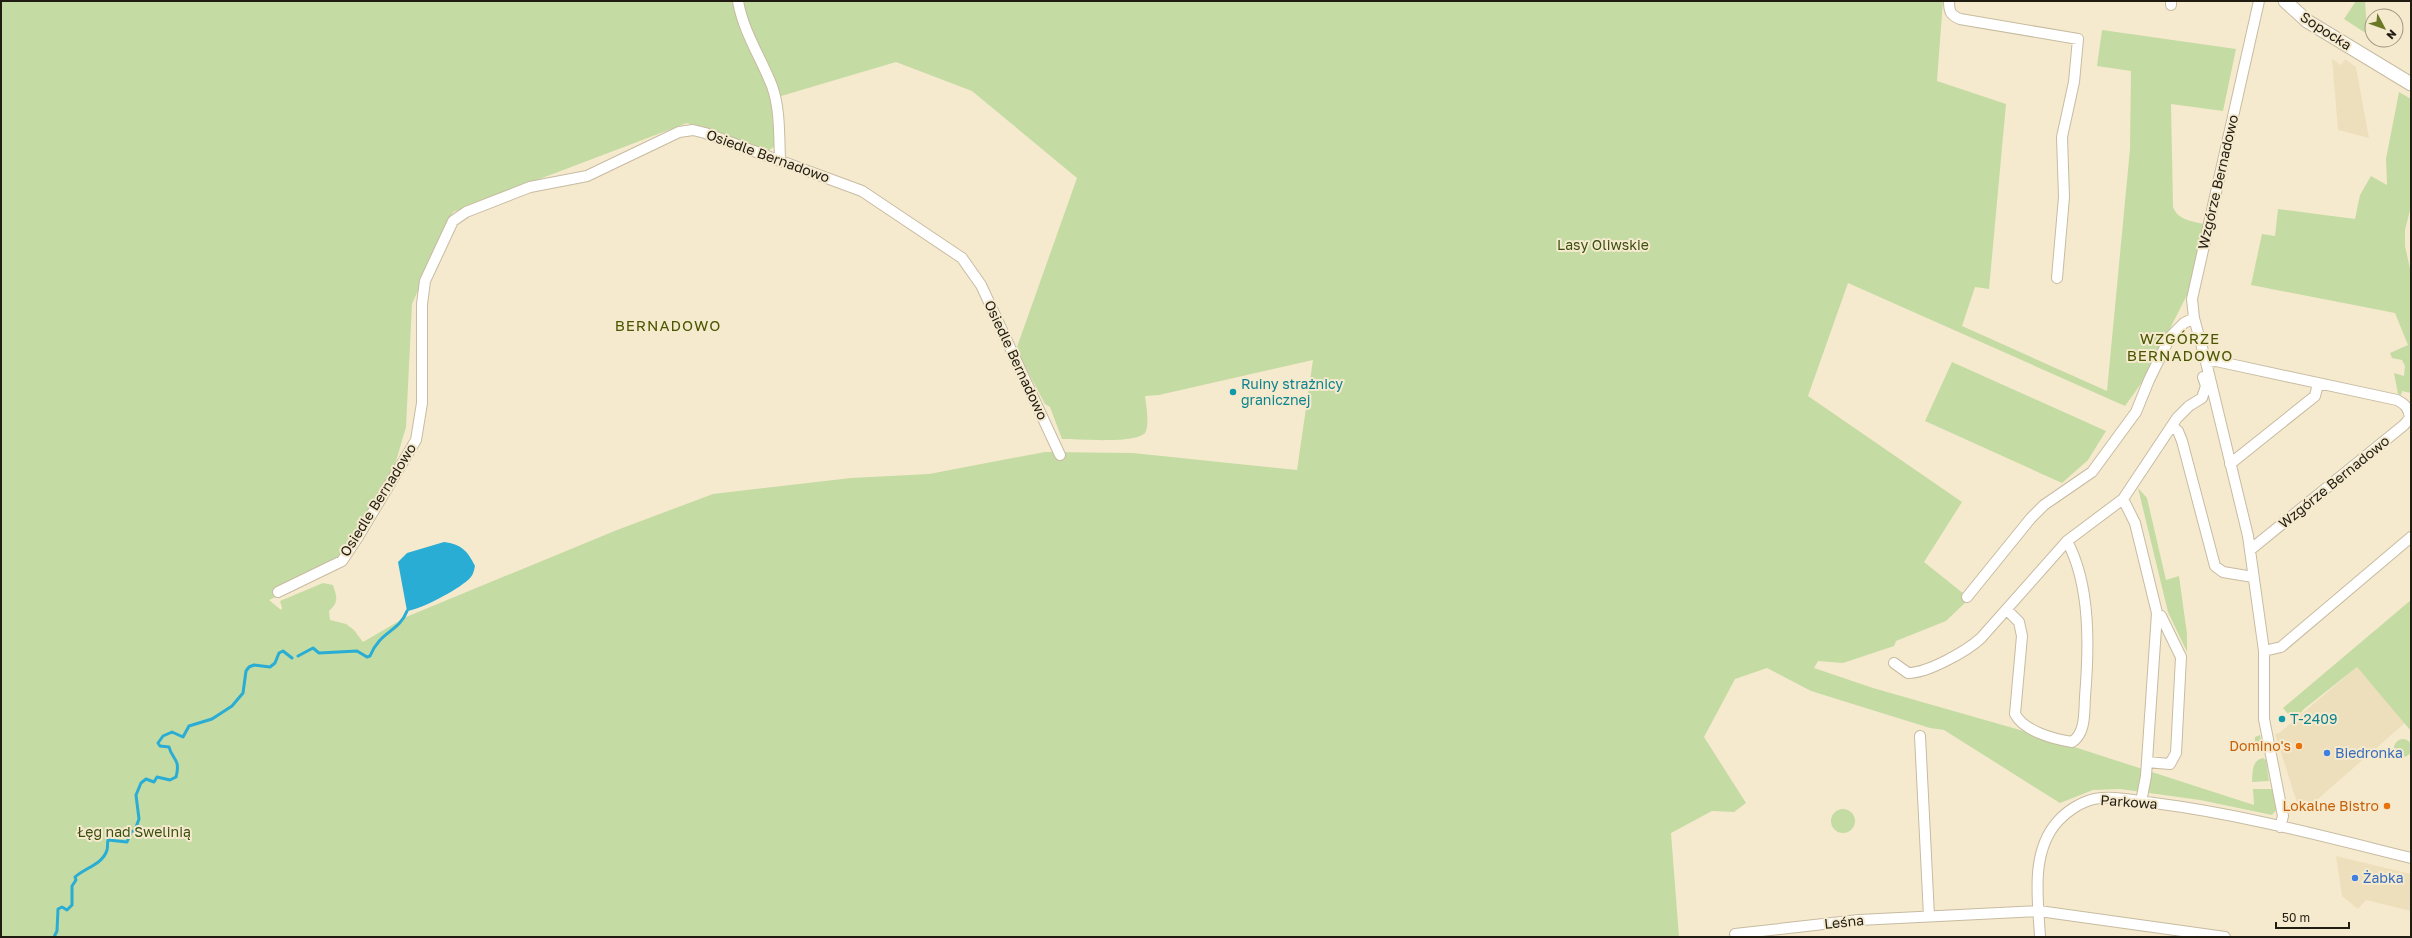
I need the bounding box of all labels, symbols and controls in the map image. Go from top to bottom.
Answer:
street label: Sopocka [2297,8,2355,53]
north arrow [2364,8,2404,48]
text: N [2384,27,2400,42]
street label: Wzgórze Bernadowo [2194,113,2241,251]
street label: Osiedle Bernadowo [704,125,832,186]
park label: Lasy Oliwskie [1557,236,1649,253]
street label: Osiedle Bernadowo [981,297,1052,422]
district label: BERNADOWO [615,316,721,334]
district label: WZGÓRZE BERNADOWO [2127,329,2233,364]
place label: Ruiny strażnicy granicznej [1241,375,1343,408]
marker: Ruiny strażnicy granicznej [1228,387,1238,397]
street label: Wzgórze Bernadowo [2275,432,2393,532]
street label: Osiedle Bernadowo [336,440,419,559]
place label: T-2409 [2290,710,2337,727]
marker: T-2409 [2277,714,2287,724]
place label: Domino's [2229,737,2291,754]
marker: Domino's [2294,741,2304,751]
place label: Biedronka [2335,744,2403,761]
marker: Biedronka [2322,748,2332,758]
street label: Parkowa [2100,791,2158,812]
place label: Lokalne Bistro [2282,797,2379,814]
marker: Lokalne Bistro [2382,801,2392,811]
park label: Łęg nad Swelinią [77,823,191,840]
place label: Żabka [2363,869,2404,886]
marker: Żabka [2350,873,2360,883]
scale bar [2276,904,2349,930]
text: 50 m [2282,910,2310,925]
street label: Leśna [1823,911,1865,932]

